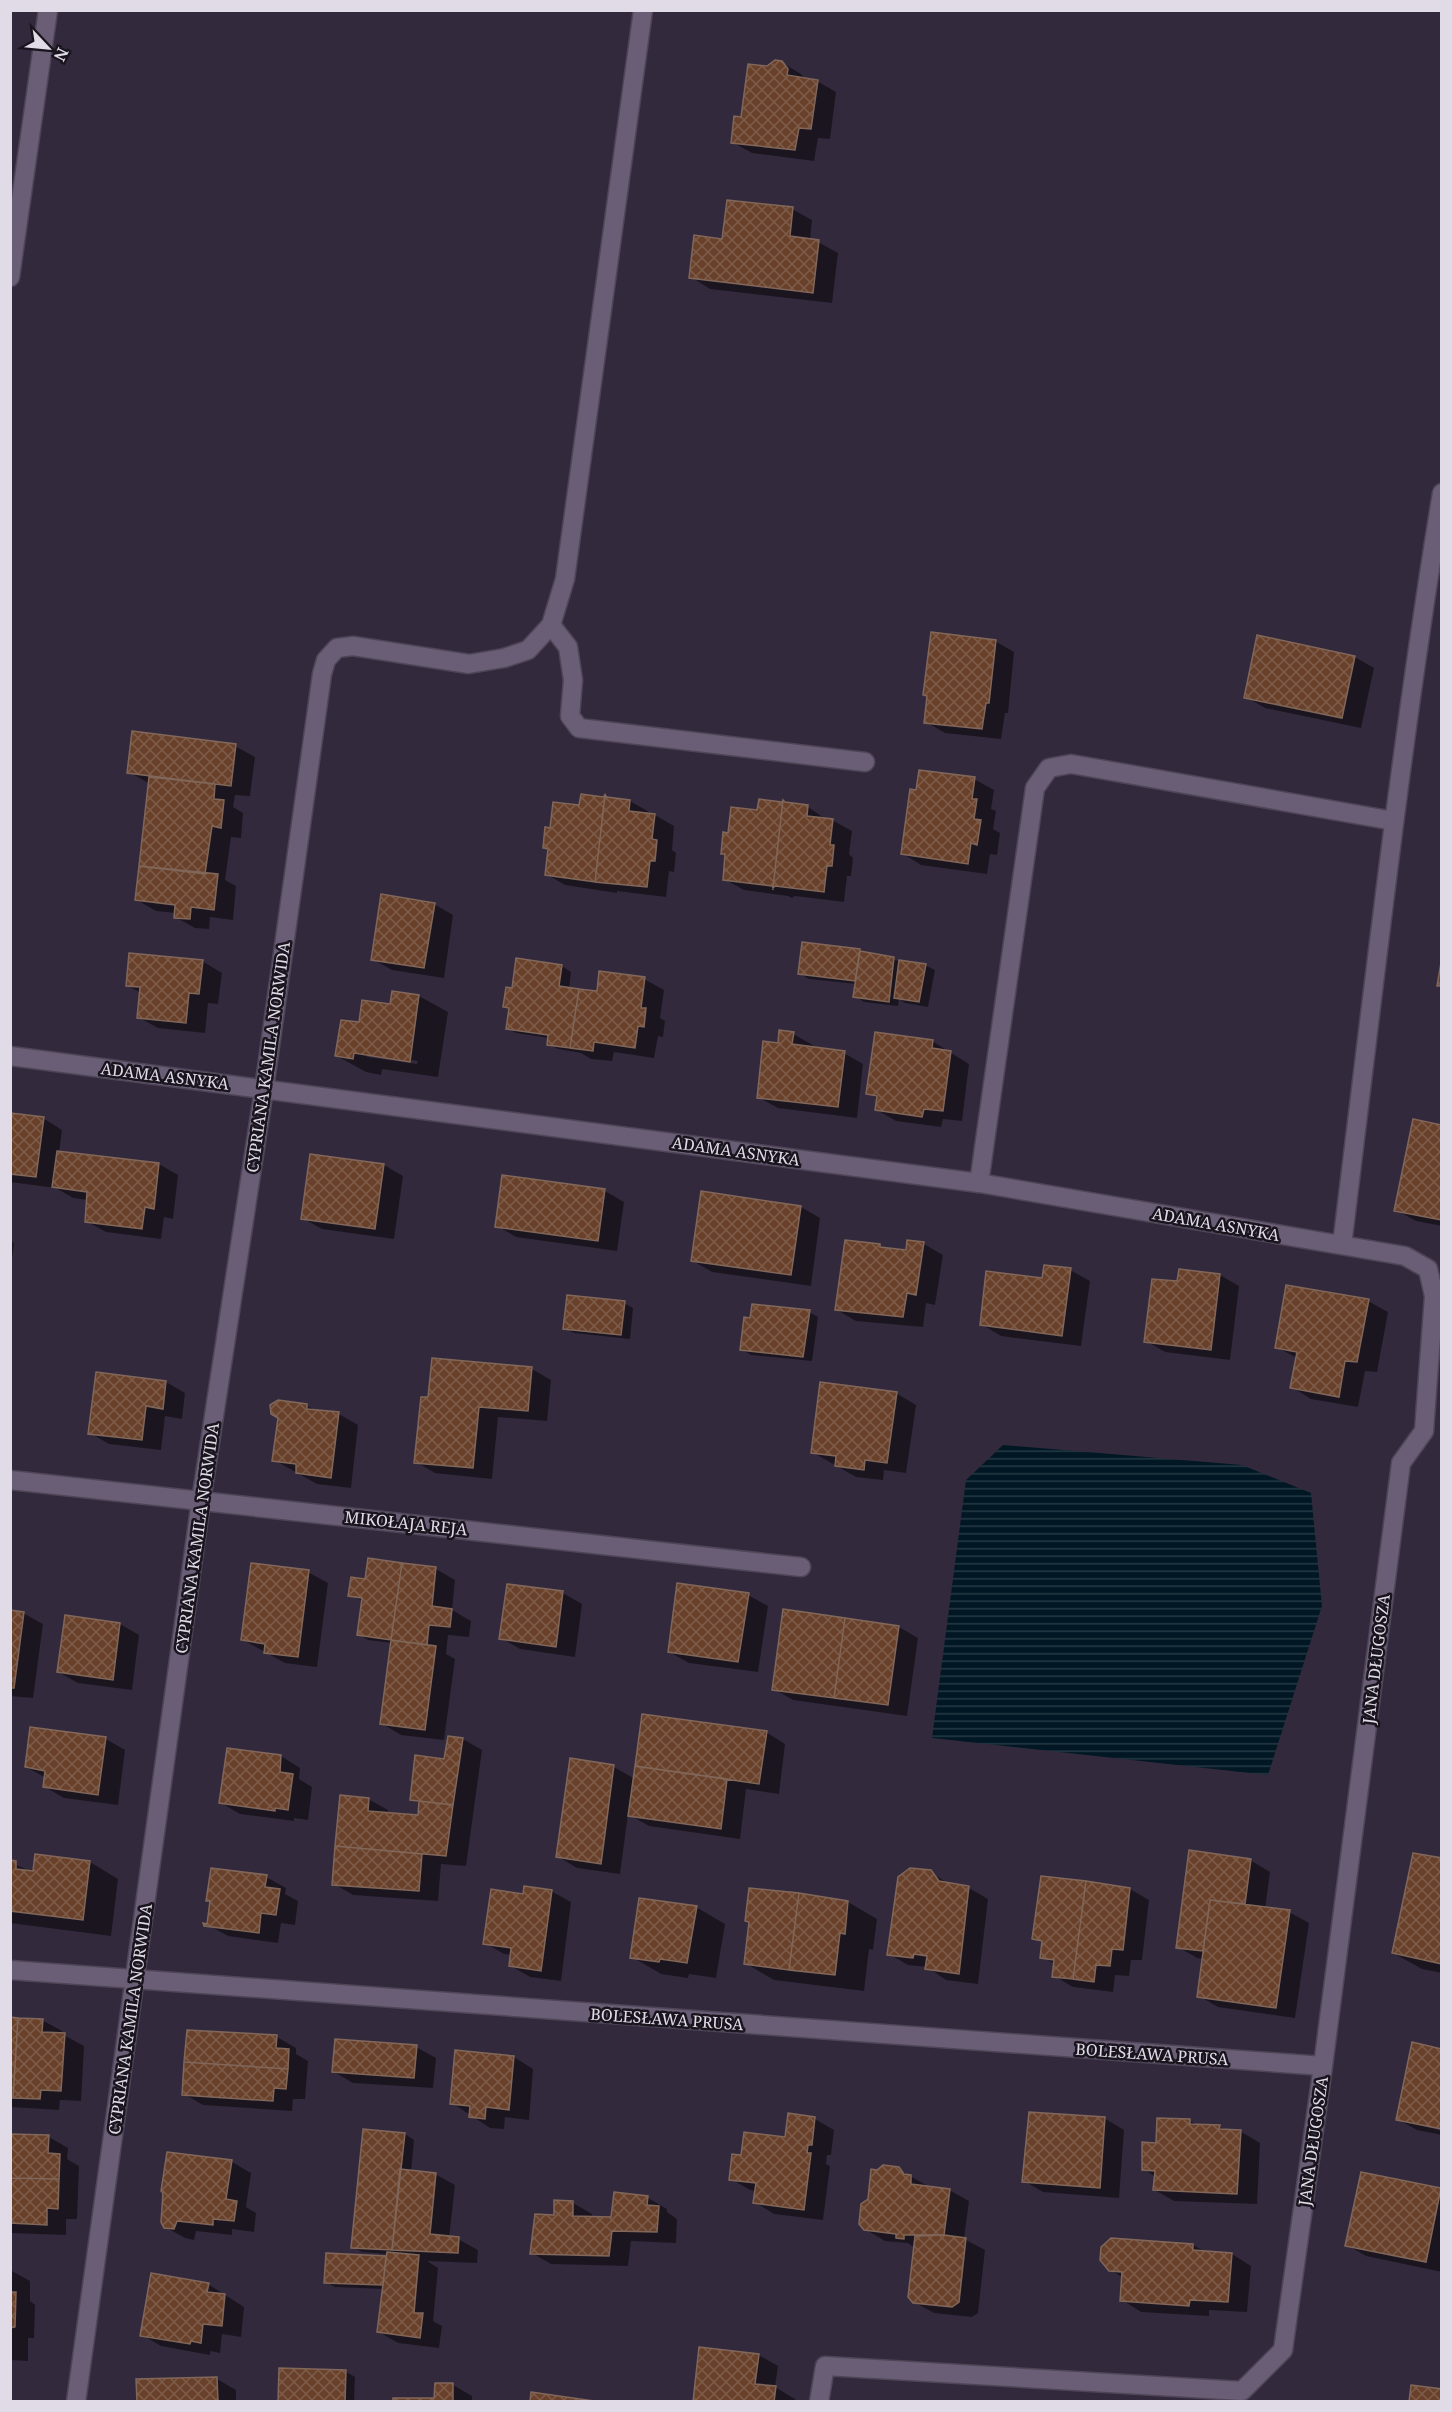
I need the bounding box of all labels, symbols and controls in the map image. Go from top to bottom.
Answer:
north arrow [18,18,78,78]
text: N [49,44,74,65]
street label: CYPRIANA KAMILA NORWIDA [241,939,295,1174]
street label: ADAMA ASNYKA [100,1057,231,1095]
street label: ADAMA ASNYKA [671,1131,802,1171]
street label: ADAMA ASNYKA [1151,1202,1282,1246]
street label: CYPRIANA KAMILA NORWIDA [170,1420,224,1655]
street label: MIKOŁAJA REJA [343,1506,469,1540]
street label: JANA DŁUGOSZA [1357,1592,1395,1726]
street label: CYPRIANA KAMILA NORWIDA [103,1901,157,2136]
street label: BOLESŁAWA PRUSA [590,2003,745,2035]
street label: BOLESŁAWA PRUSA [1075,2038,1230,2070]
street label: JANA DŁUGOSZA [1293,2074,1333,2208]

